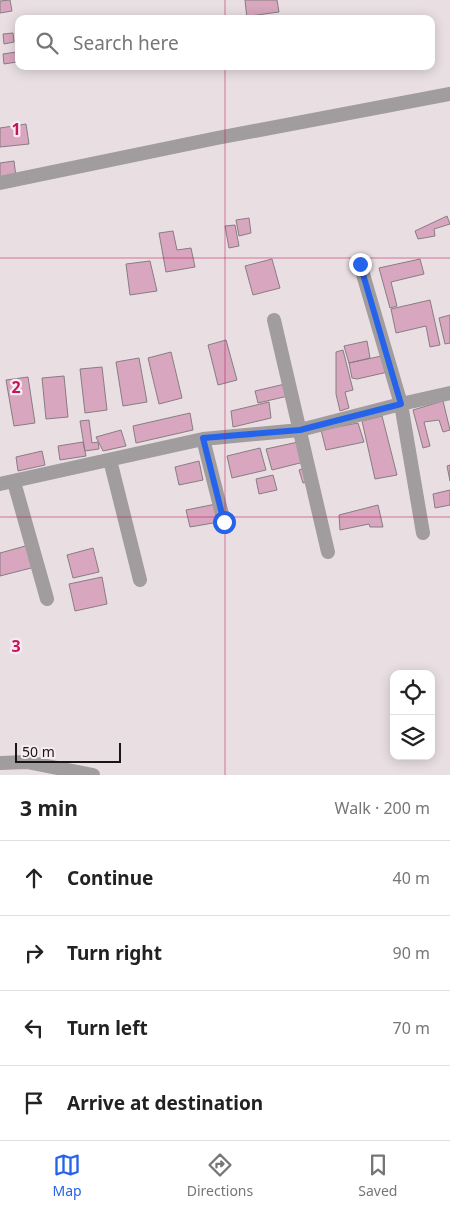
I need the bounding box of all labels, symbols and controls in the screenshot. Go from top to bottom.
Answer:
search box [15,15,435,70]
icon: search [33,29,61,57]
text: Search here [73,30,179,56]
text: 1 [11,118,21,140]
route end [349,253,372,276]
text: 2 [11,376,21,398]
route start [213,511,236,534]
text: 3 [11,635,21,657]
map controls [390,670,435,760]
button: locate [390,670,435,715]
button: layers [390,715,435,760]
scale bar [15,740,121,763]
text: 50 m [22,742,55,761]
text: 3 min [20,794,78,822]
text: Walk · 200 m [335,797,430,819]
icon: ahead [20,864,48,892]
text: Continue [67,865,153,891]
text: 40 m [393,867,430,889]
icon: right [20,939,48,967]
text: Turn right [67,940,162,966]
text: 90 m [393,942,430,964]
icon: left [20,1014,48,1042]
text: Turn left [67,1015,148,1041]
text: 70 m [393,1017,430,1039]
icon: arrive [20,1089,48,1117]
text: Arrive at destination [67,1090,263,1116]
tab: Map [53,1151,82,1200]
tab: Directions [187,1151,253,1200]
tab: Saved [358,1151,397,1200]

